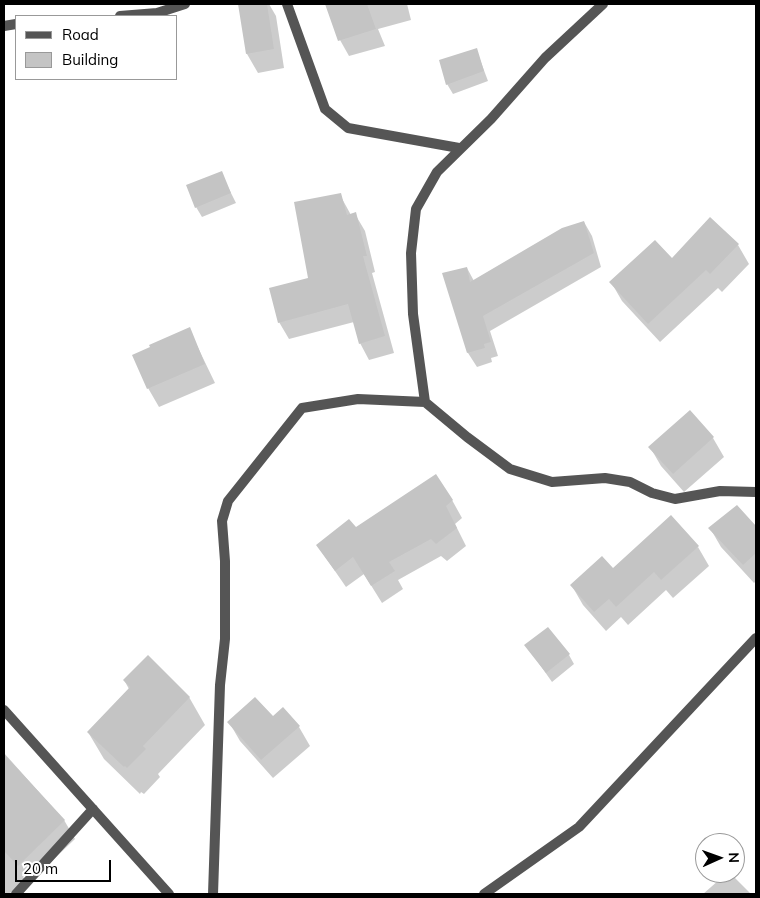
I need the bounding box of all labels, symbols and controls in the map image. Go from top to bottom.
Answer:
legend [15,15,178,80]
text: Road [62,25,99,44]
text: Building [62,50,118,69]
north arrow [695,833,745,883]
scale bar [18,850,114,882]
text: N [725,852,743,863]
text: 20 m [23,859,58,878]

